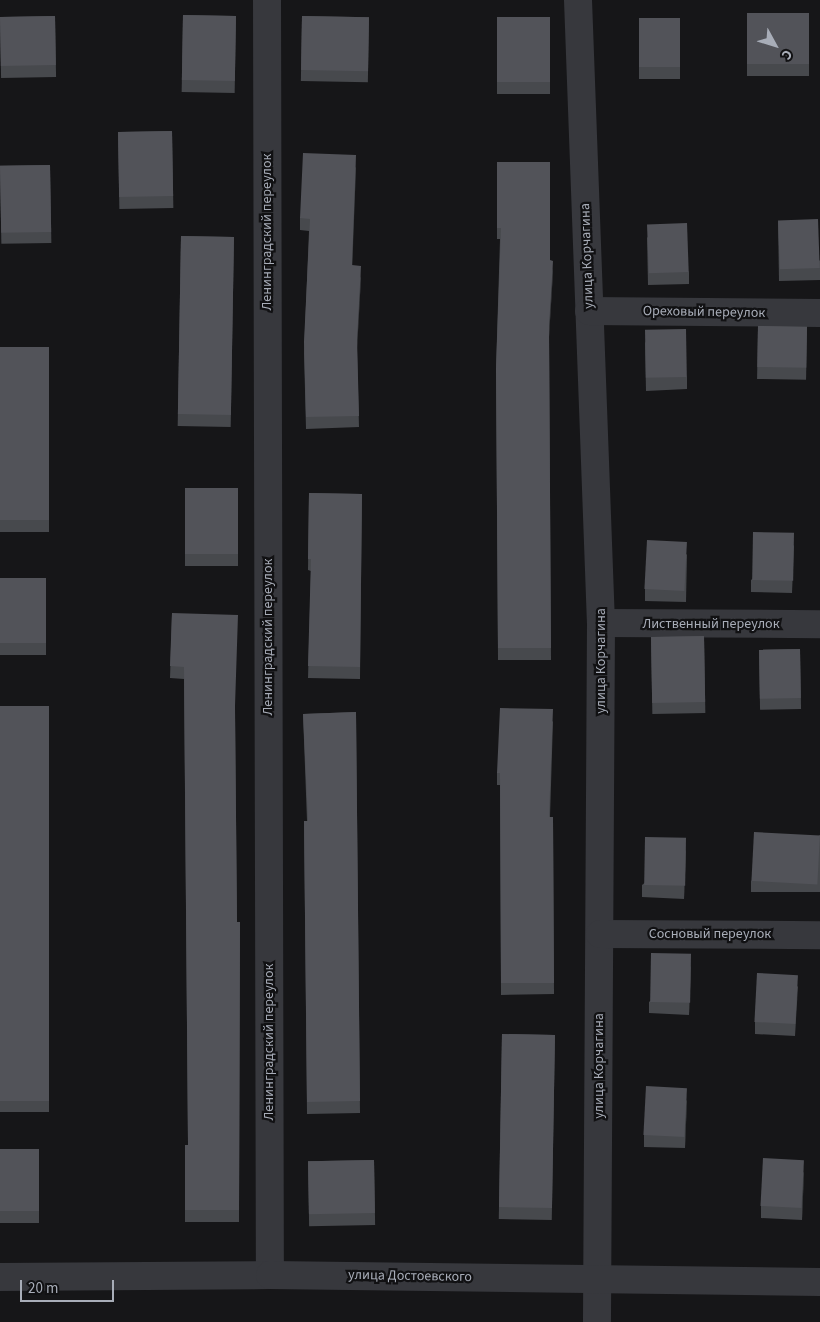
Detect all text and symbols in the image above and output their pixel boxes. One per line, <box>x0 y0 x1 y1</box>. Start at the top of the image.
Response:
north arrow <box>750 20 800 70</box>
text: С <box>776 45 797 64</box>
street label: Ленинградский переулок <box>259 153 275 311</box>
street label: улица Корчагина <box>577 203 597 309</box>
street label: Ореховый переулок <box>643 303 765 321</box>
street label: Ленинградский переулок <box>260 558 276 716</box>
street label: улица Корчагина <box>593 608 609 714</box>
street label: Лиственный переулок <box>642 616 780 632</box>
street label: Сосновый переулок <box>649 926 771 942</box>
street label: Ленинградский переулок <box>261 963 277 1121</box>
street label: улица Корчагина <box>591 1013 607 1119</box>
street label: улица Достоевского <box>348 1267 472 1285</box>
scale bar <box>22 1270 116 1302</box>
text: 20 m <box>28 1278 58 1299</box>

